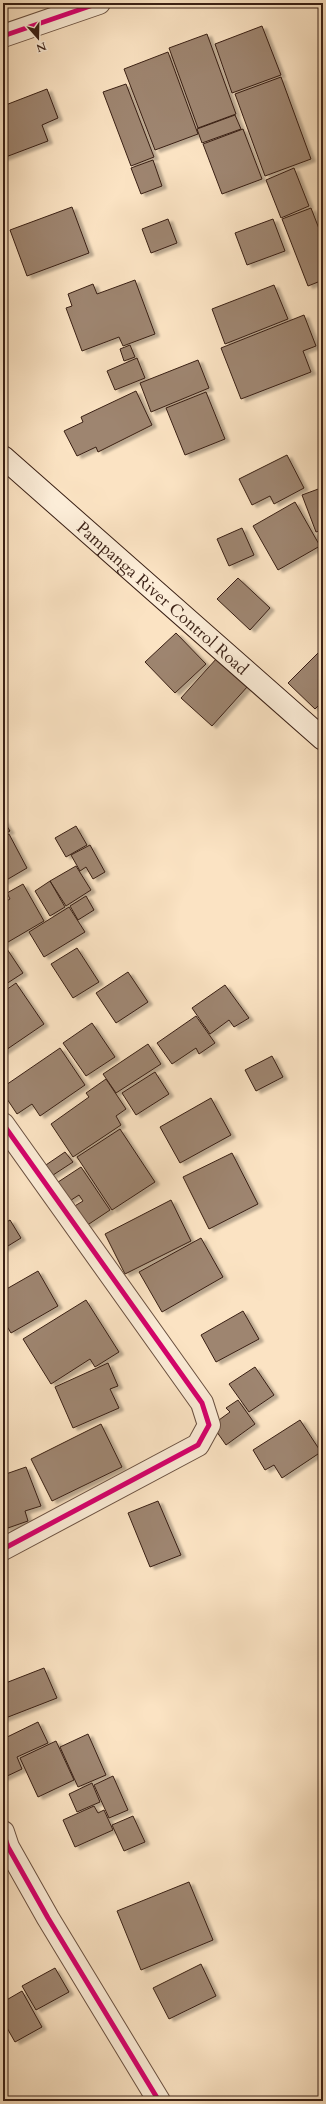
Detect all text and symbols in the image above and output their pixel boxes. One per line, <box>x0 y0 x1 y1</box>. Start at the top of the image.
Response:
north arrow <box>18 18 58 58</box>
text: N <box>34 38 48 56</box>
street label: Pampanga River Control Road <box>72 516 254 680</box>

